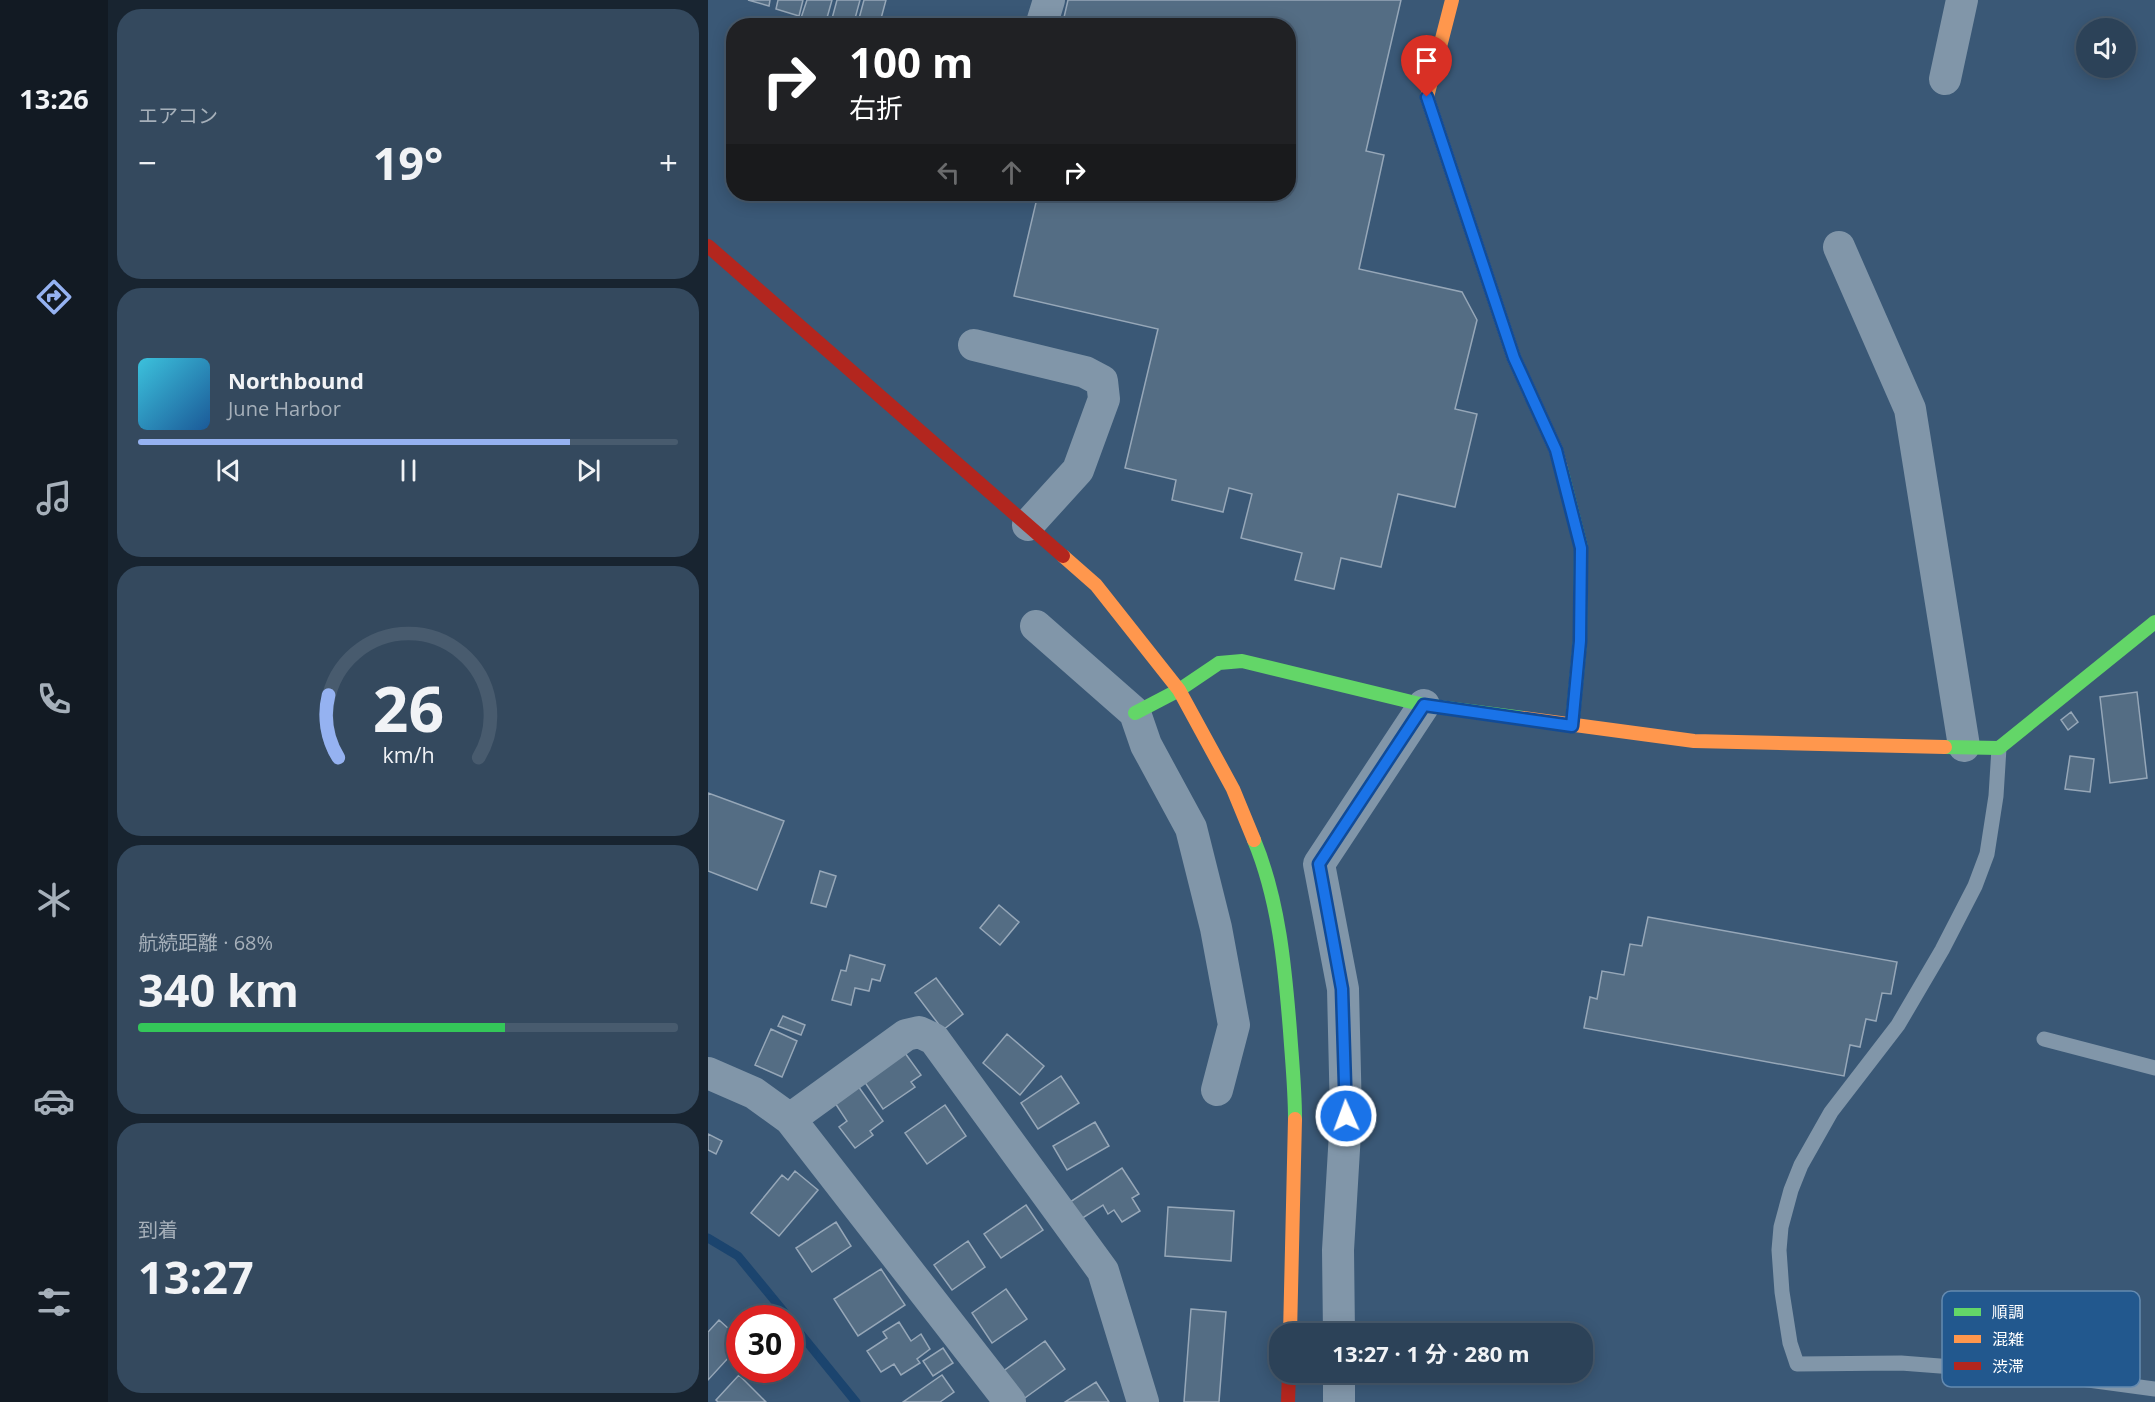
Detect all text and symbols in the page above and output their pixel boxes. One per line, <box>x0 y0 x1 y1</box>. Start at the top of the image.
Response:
map controls <box>2076 18 2136 78</box>
button: sound <box>2076 18 2136 78</box>
text: 100 m <box>849 33 973 90</box>
pin <box>1401 35 1452 97</box>
icon: right <box>750 42 828 120</box>
icon: arrive <box>1410 44 1443 77</box>
text: 13:26 <box>19 80 89 117</box>
text: 右折 <box>849 89 903 126</box>
text: エアコン <box>138 102 218 129</box>
text: 19° <box>373 132 443 193</box>
text: − <box>138 140 157 185</box>
text: + <box>659 140 678 185</box>
icon: left <box>932 156 965 189</box>
icon: ahead <box>995 156 1028 189</box>
icon: right <box>1058 156 1091 189</box>
icon: directions <box>33 276 75 318</box>
text: Northbound <box>228 365 364 395</box>
text: June Harbor <box>228 395 341 422</box>
icon: previous <box>212 454 245 487</box>
icon: pause <box>392 454 425 487</box>
icon: next <box>572 454 605 487</box>
icon: music <box>33 477 75 519</box>
text: 26 <box>372 665 444 750</box>
icon: phone <box>33 678 75 720</box>
text: km/h <box>382 740 434 769</box>
icon: climate <box>33 879 75 921</box>
text: 航続距離 · 68% <box>138 929 273 956</box>
text: 340 km <box>138 959 299 1020</box>
icon: car <box>33 1080 75 1122</box>
position arrow <box>1314 1084 1378 1148</box>
text: 到着 <box>138 1216 178 1243</box>
text: 13:27 <box>138 1246 254 1307</box>
icon: filters <box>33 1281 75 1323</box>
legend <box>1942 1291 2140 1387</box>
text: 順調 <box>1992 1301 2024 1323</box>
speed limit sign: 30 <box>726 1305 804 1383</box>
text: 混雑 <box>1992 1328 2024 1350</box>
text: 13:27 · 1 分 · 280 m <box>1332 1338 1530 1368</box>
text: 渋滞 <box>1992 1355 2024 1377</box>

